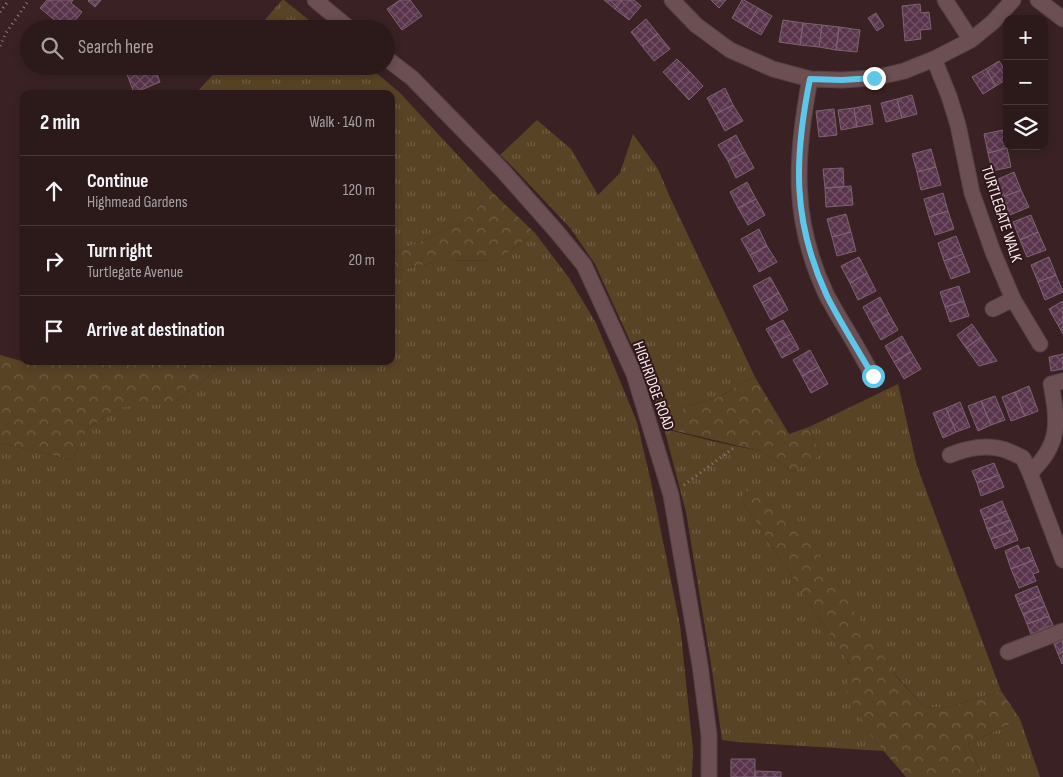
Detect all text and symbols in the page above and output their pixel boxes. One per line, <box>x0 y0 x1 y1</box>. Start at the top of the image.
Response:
map controls <box>1003 15 1048 150</box>
button: + <box>1003 15 1048 60</box>
search box <box>20 20 395 75</box>
icon: search <box>38 34 66 62</box>
text: Search here <box>78 36 154 59</box>
button: − <box>1003 60 1048 105</box>
route end <box>863 67 886 90</box>
button: layers <box>1003 105 1048 150</box>
text: 2 min <box>40 110 80 135</box>
text: Walk · 140 m <box>309 113 375 132</box>
street label: TURTLEGATE WALK <box>976 163 1026 265</box>
text: Continue <box>87 170 148 193</box>
icon: ahead <box>40 177 68 205</box>
text: 120 m <box>343 181 375 200</box>
text: Highmead Gardens <box>87 193 188 212</box>
text: Turn right <box>87 240 152 263</box>
icon: right <box>40 247 68 275</box>
text: 20 m <box>348 251 375 270</box>
text: Turtlegate Avenue <box>87 263 183 282</box>
icon: arrive <box>40 317 68 345</box>
text: Arrive at destination <box>87 319 225 342</box>
street label: HIGHRIDGE ROAD <box>628 339 678 433</box>
route start <box>862 365 885 388</box>

